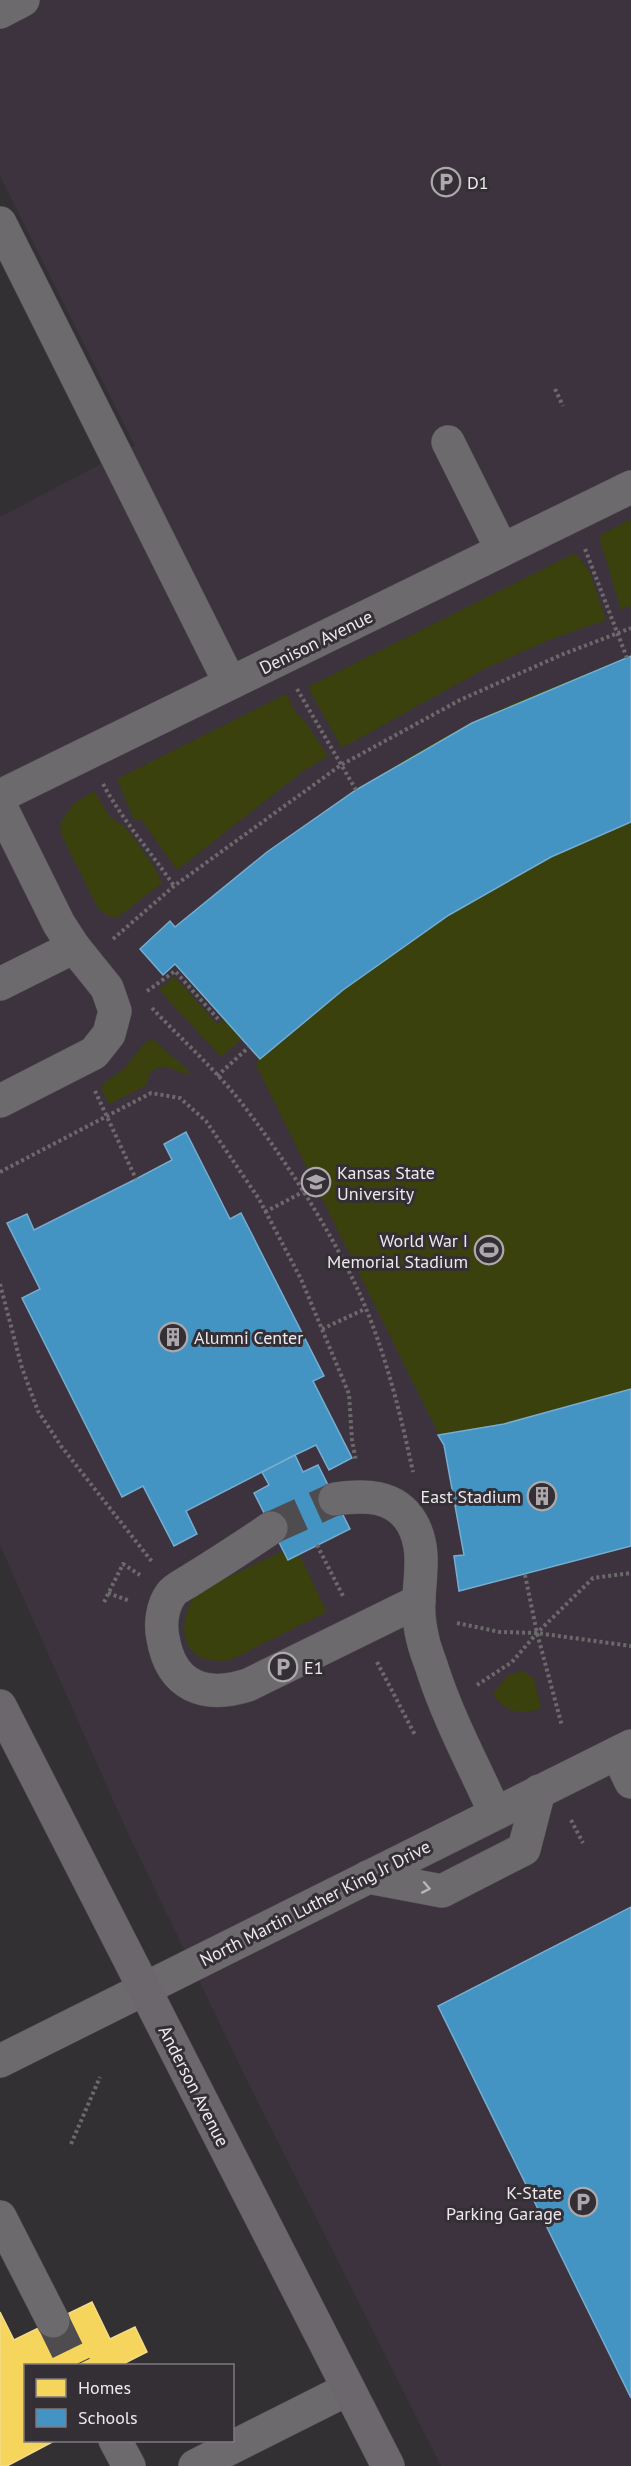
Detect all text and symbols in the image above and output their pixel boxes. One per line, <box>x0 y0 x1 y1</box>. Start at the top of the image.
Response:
parking icon: D1 <box>430 166 462 198</box>
place label: D1 <box>467 171 489 194</box>
street label: Denison Avenue <box>256 605 376 679</box>
place label: Kansas State University <box>337 1161 435 1205</box>
school or university icon: Kansas State University <box>300 1166 332 1198</box>
place label: World War I Memorial Stadium <box>327 1229 468 1273</box>
sports icon: World War I Memorial Stadium <box>473 1234 505 1266</box>
building icon: Alumni Center <box>157 1321 189 1353</box>
place label: Alumni Center <box>194 1326 303 1349</box>
building icon: East Stadium <box>526 1480 558 1512</box>
place label: East Stadium <box>421 1485 521 1508</box>
parking icon: E1 <box>267 1651 299 1683</box>
place label: E1 <box>304 1656 323 1679</box>
street label: North Martin Luther King Jr Drive <box>196 1835 434 1971</box>
one-way arrow <box>420 1881 430 1894</box>
street label: Anderson Avenue <box>154 2022 234 2150</box>
place label: K-State Parking Garage <box>446 2181 562 2225</box>
parking icon: K-State Parking Garage <box>567 2186 599 2218</box>
legend <box>24 2364 234 2442</box>
text: Homes <box>78 2376 131 2399</box>
text: Schools <box>78 2406 138 2429</box>

